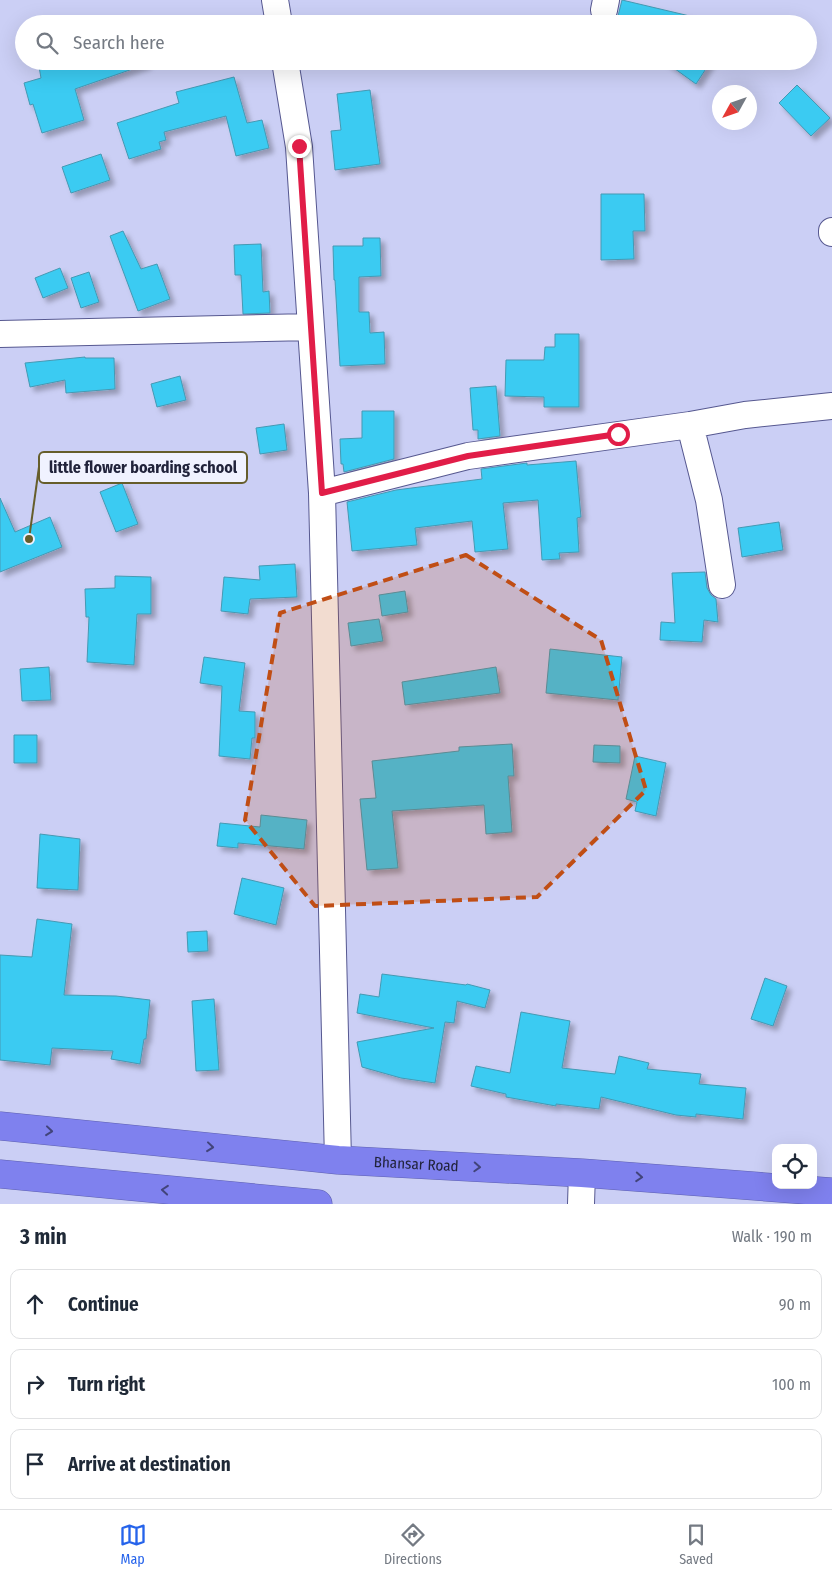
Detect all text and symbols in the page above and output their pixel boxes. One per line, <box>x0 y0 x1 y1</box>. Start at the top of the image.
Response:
search box <box>15 15 817 70</box>
icon: search <box>33 29 61 57</box>
text: Search here <box>73 31 165 54</box>
north arrow <box>712 85 757 130</box>
route end <box>288 135 311 158</box>
route start <box>607 423 630 446</box>
callout: little flower boarding school <box>39 452 247 483</box>
text: little flower boarding school <box>49 458 238 477</box>
one-way arrow <box>45 1125 53 1136</box>
one-way arrow <box>206 1141 214 1152</box>
map controls <box>772 1144 817 1189</box>
button: locate <box>772 1144 817 1189</box>
street label: Bhansar Road <box>373 1153 459 1175</box>
one-way arrow <box>473 1162 481 1173</box>
one-way arrow <box>635 1171 643 1182</box>
one-way arrow <box>161 1184 169 1195</box>
text: 3 min <box>20 1224 67 1250</box>
text: Walk · 190 m <box>732 1227 812 1246</box>
icon: ahead <box>21 1290 49 1318</box>
text: Continue <box>68 1293 139 1316</box>
text: 90 m <box>779 1295 811 1314</box>
icon: right <box>21 1370 49 1398</box>
text: Turn right <box>68 1373 145 1396</box>
text: 100 m <box>772 1375 811 1394</box>
icon: arrive <box>21 1450 49 1478</box>
text: Arrive at destination <box>68 1453 231 1476</box>
tab: Map <box>119 1521 147 1568</box>
tab: Directions <box>384 1521 442 1568</box>
tab: Saved <box>679 1521 713 1568</box>

